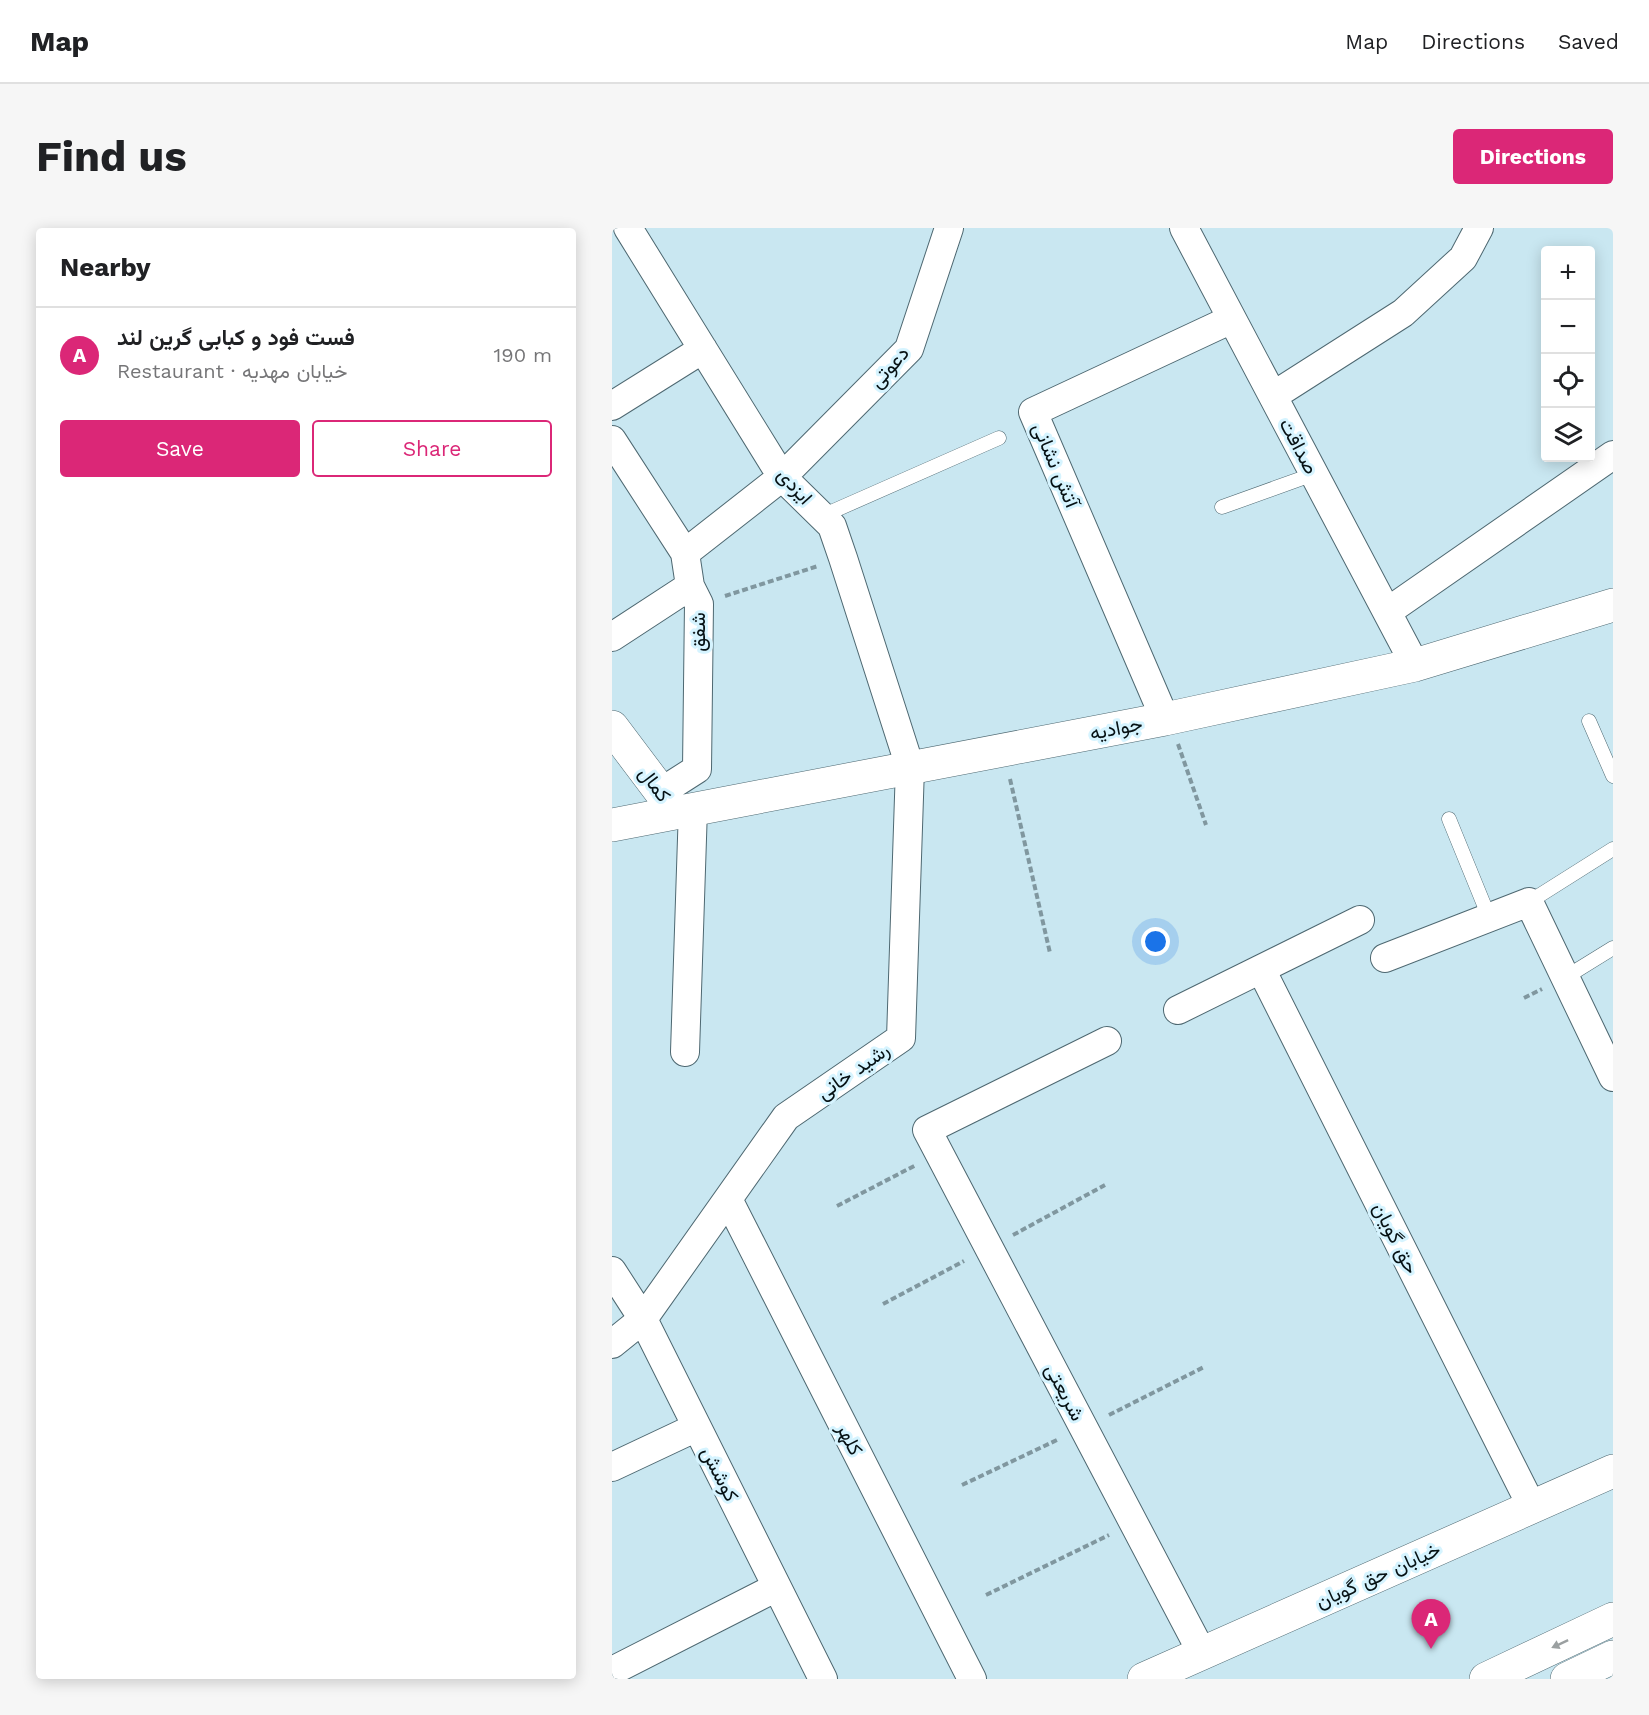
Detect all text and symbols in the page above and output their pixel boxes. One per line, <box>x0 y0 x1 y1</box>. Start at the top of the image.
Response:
text: Map <box>30 25 89 58</box>
text: Map <box>1345 29 1388 54</box>
text: Directions <box>1421 29 1525 54</box>
text: Saved <box>1558 29 1619 54</box>
button: Directions <box>1453 129 1613 184</box>
text: Find us <box>36 132 187 181</box>
map controls <box>1541 246 1595 462</box>
button: + <box>1541 246 1595 300</box>
text: Nearby <box>60 252 151 282</box>
button: − <box>1541 300 1595 354</box>
text: فست فود و کبابی گرين لند <box>117 325 355 350</box>
street label: دعوتی <box>864 341 915 394</box>
text: A <box>73 343 86 367</box>
text: 190 m <box>494 343 552 367</box>
button: locate <box>1541 354 1595 408</box>
text: Restaurant · خیابان مهدیه <box>117 359 347 383</box>
button: layers <box>1541 408 1595 462</box>
street label: صداقت <box>1274 414 1324 478</box>
street label: آتش نشانی <box>1027 419 1085 512</box>
button: Save <box>60 420 300 477</box>
button: Share <box>312 420 552 477</box>
street label: ایزدی <box>771 463 818 510</box>
street label: شفق <box>686 612 710 652</box>
street label: جوادیه <box>1088 711 1145 746</box>
street label: کمال <box>634 761 676 807</box>
your location <box>1141 927 1170 956</box>
street label: رشید خانی <box>812 1037 894 1105</box>
street label: حق گویان <box>1367 1198 1424 1278</box>
street label: شریعتی <box>1039 1359 1090 1425</box>
street label: کلهر <box>830 1418 868 1460</box>
street label: کوشش <box>695 1443 744 1506</box>
street label: خیابان حق گویان <box>1312 1537 1445 1614</box>
pin: A <box>1412 1600 1450 1649</box>
one-way arrow <box>1552 1640 1569 1649</box>

